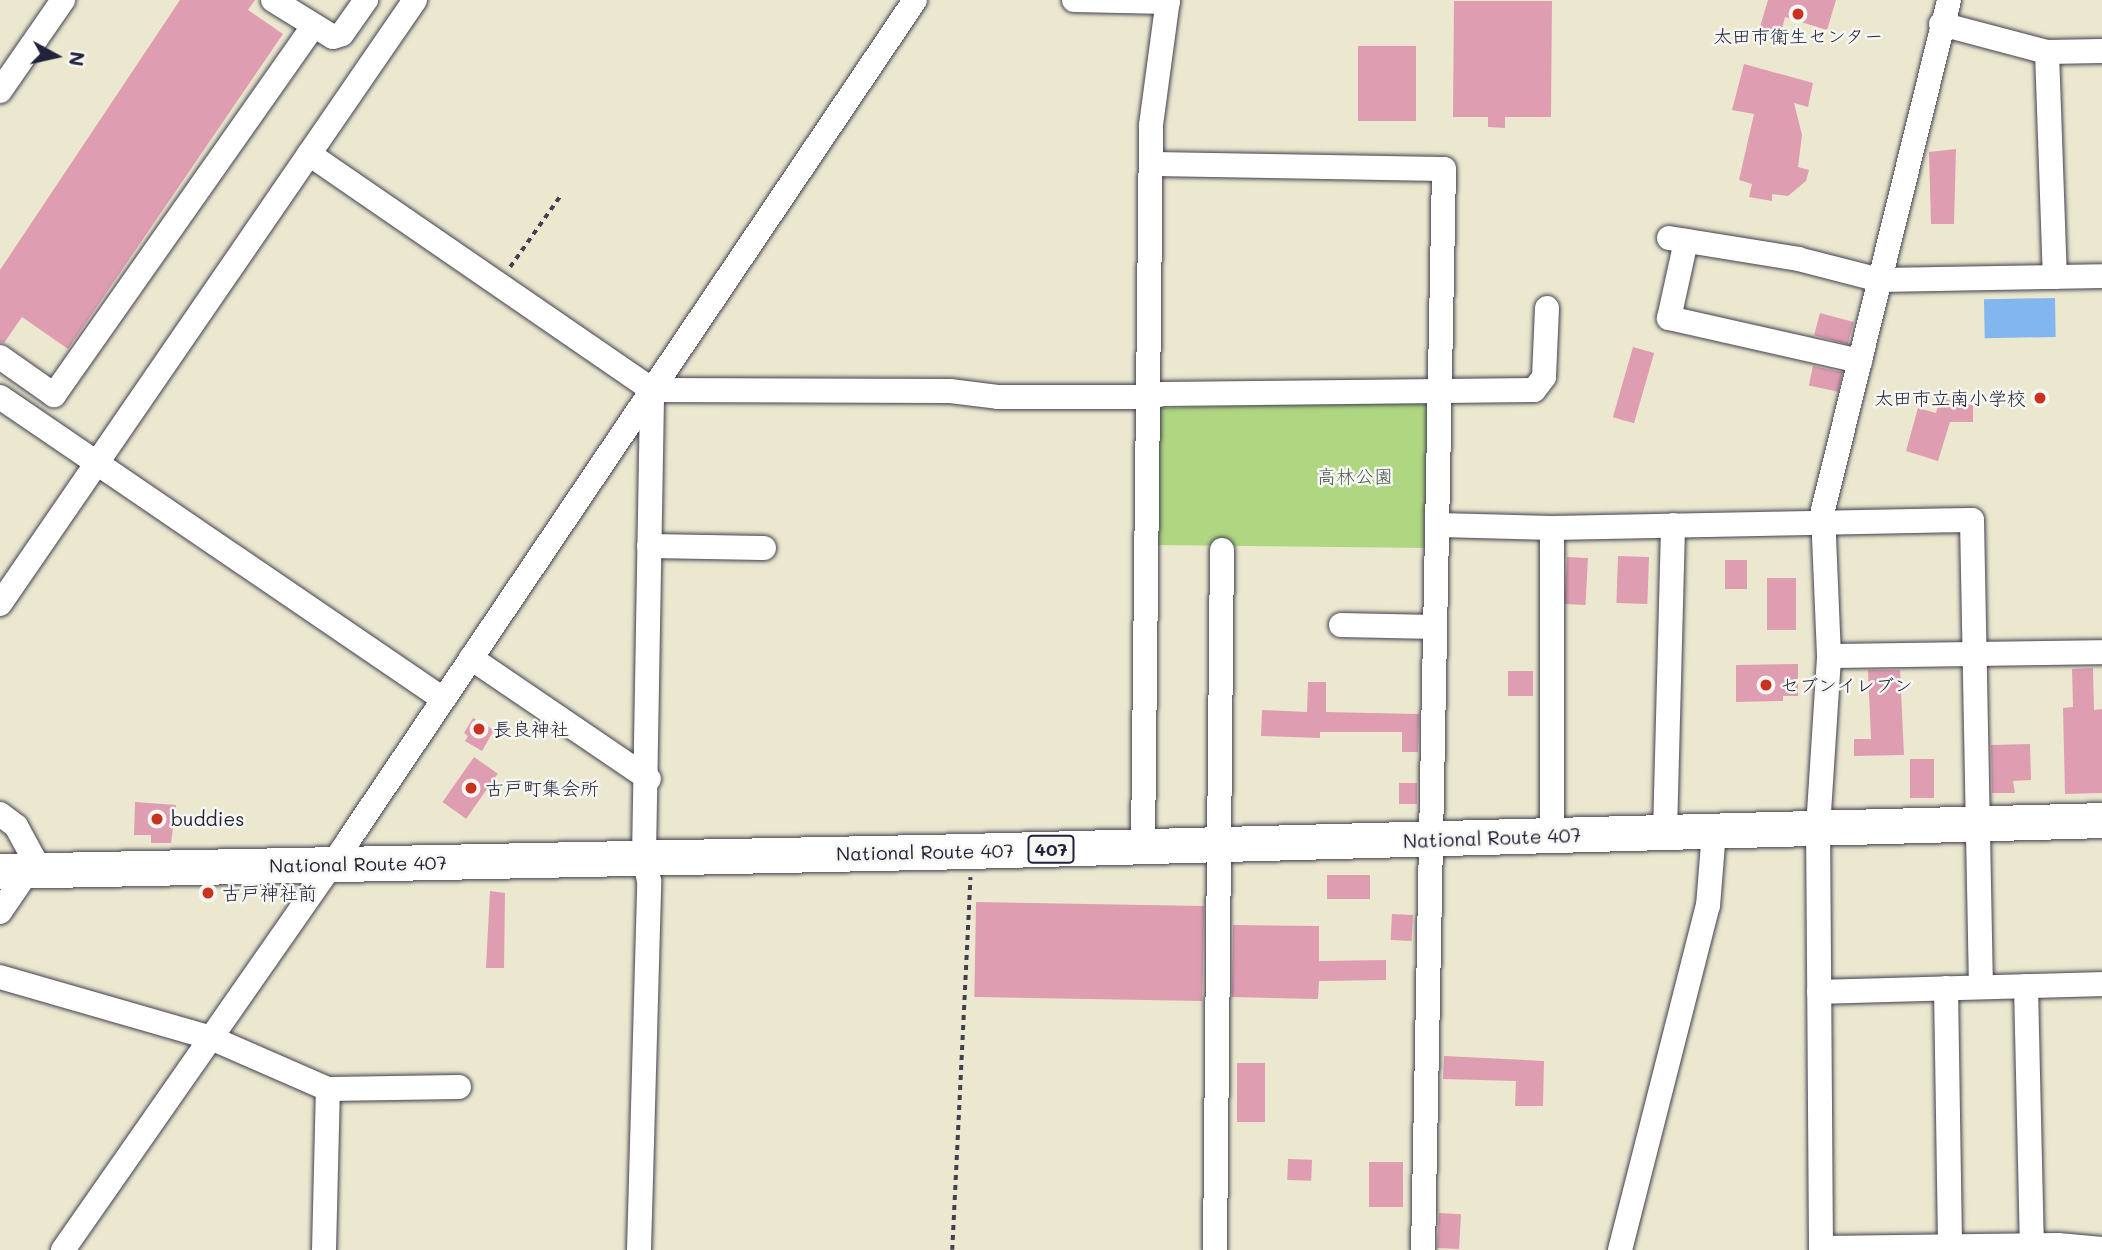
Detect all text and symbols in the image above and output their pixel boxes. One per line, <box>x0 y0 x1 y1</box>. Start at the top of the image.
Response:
marker: 太田市衛生センター <box>1790 6 1806 22</box>
north arrow <box>21 21 91 91</box>
place label: 太田市衛生センター <box>1713 25 1883 47</box>
text: N <box>64 50 91 68</box>
place label: 太田市立南小学校 <box>1874 387 2026 409</box>
marker: 太田市立南小学校 <box>2032 390 2048 406</box>
park label: 高林公園 <box>1317 465 1393 487</box>
place label: セブンイレブン <box>1780 674 1913 696</box>
marker: セブンイレブン <box>1758 677 1774 693</box>
place label: 長良神社 <box>493 718 569 740</box>
marker: 長良神社 <box>471 721 487 737</box>
place label: 古戸町集会所 <box>485 777 599 799</box>
marker: 古戸町集会所 <box>463 780 479 796</box>
place label: buddies <box>171 808 244 830</box>
marker: buddies <box>149 811 165 827</box>
street label: National Route 407 <box>1403 824 1581 852</box>
road number: 407 <box>1026 834 1076 864</box>
street label: National Route 407 <box>836 839 1014 865</box>
street label: National Route 407 <box>269 851 447 877</box>
place label: 古戸神社前 <box>222 882 317 904</box>
marker: 古戸神社前 <box>200 885 216 901</box>

